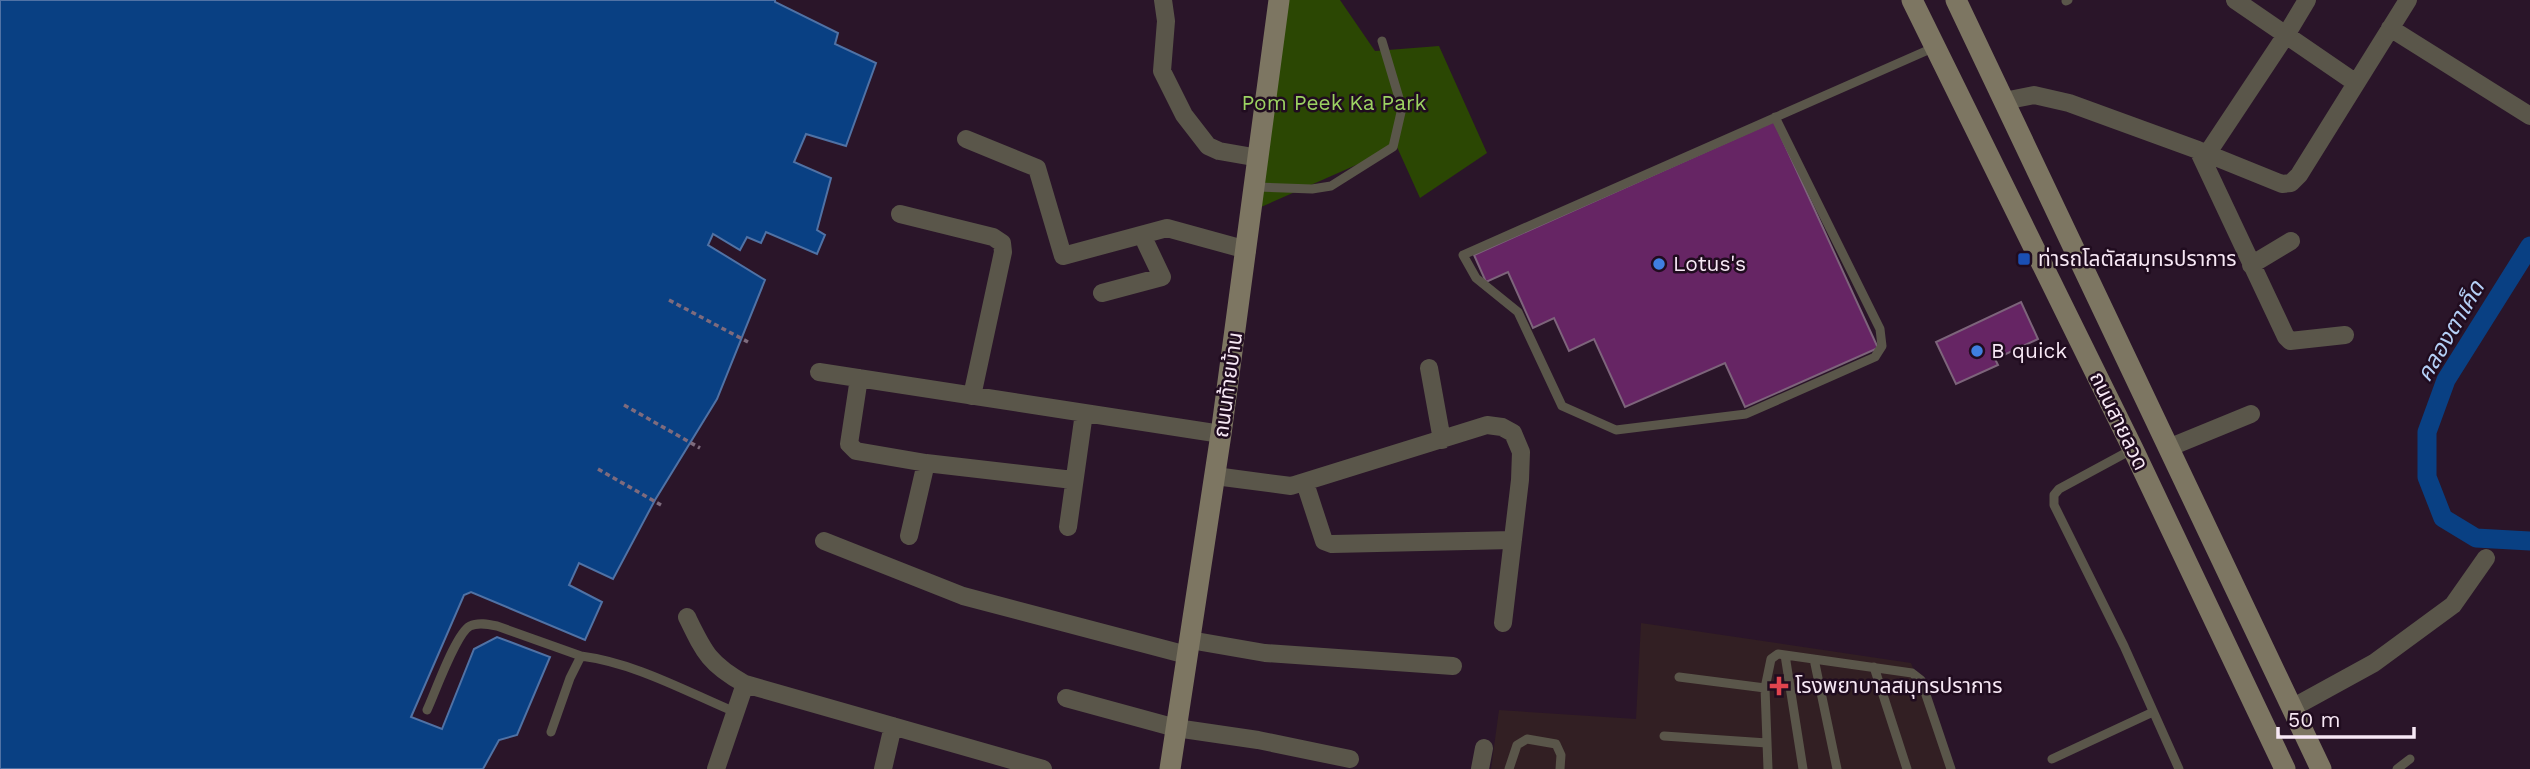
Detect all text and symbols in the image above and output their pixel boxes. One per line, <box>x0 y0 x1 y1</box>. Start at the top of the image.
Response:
park label: Pom Peek Ka Park <box>1241 90 1427 115</box>
place label: ท่ารถโลตัสสมุทรปราการ <box>2038 246 2237 272</box>
place label: Lotus's <box>1673 251 1746 276</box>
marker: ท่ารถโลตัสสมุทรปราการ <box>2016 251 2032 267</box>
marker: Lotus's <box>1651 256 1667 272</box>
water label: คลองตาเค็ด <box>2411 275 2490 386</box>
street label: ถนนท้ายบ้าน <box>1208 331 1247 439</box>
place label: B quick <box>1991 338 2067 363</box>
marker: B quick <box>1969 343 1985 359</box>
street label: ถนนสายลวด <box>2085 367 2154 474</box>
place label: โรงพยาบาลสมุทรปราการ <box>1795 673 2002 699</box>
marker: โรงพยาบาลสมุทรปราการ <box>1769 676 1789 696</box>
scale bar <box>2278 696 2414 740</box>
text: 50 m <box>2288 707 2340 732</box>

